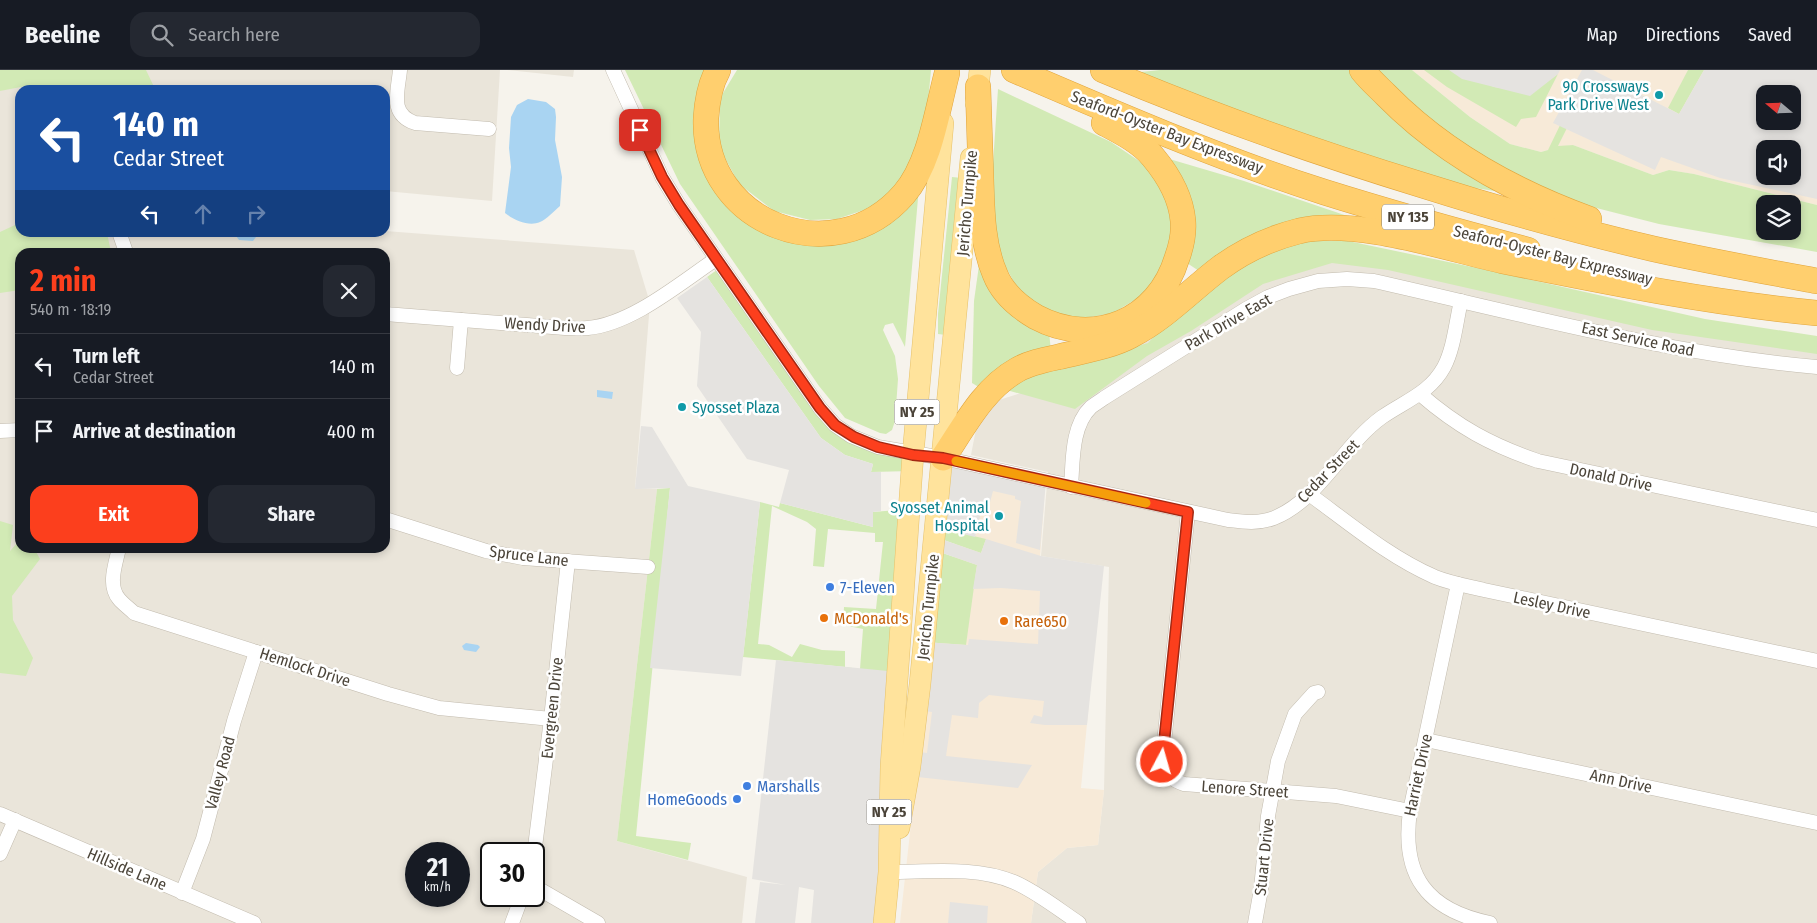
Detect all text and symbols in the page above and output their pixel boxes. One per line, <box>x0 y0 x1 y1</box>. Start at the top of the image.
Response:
search box <box>130 12 480 57</box>
text: Beeline <box>25 21 100 49</box>
icon: search <box>148 21 176 49</box>
text: Search here <box>188 23 280 46</box>
text: Map <box>1586 24 1618 46</box>
text: Directions <box>1646 24 1720 46</box>
text: Saved <box>1748 24 1792 46</box>
place label: 90 Crossways Park Drive West <box>1547 77 1650 114</box>
north arrow <box>1756 85 1801 130</box>
map controls <box>1756 85 1801 240</box>
street label: Seaford-Oyster Bay Expressway <box>1068 87 1267 178</box>
marker: 90 Crossways Park Drive West <box>1653 89 1665 101</box>
text: 140 m <box>113 103 199 145</box>
icon: left <box>30 105 95 170</box>
pin <box>619 109 661 151</box>
icon: arrive <box>626 116 654 144</box>
button: sound <box>1756 140 1801 185</box>
text: Cedar Street <box>113 145 224 172</box>
street label: Jericho Turnpike <box>953 149 981 257</box>
button: layers <box>1756 195 1801 240</box>
icon: left <box>136 200 164 228</box>
icon: ahead <box>189 200 217 228</box>
icon: right <box>242 200 270 228</box>
road number: NY 135 <box>1382 204 1434 230</box>
street label: Seaford-Oyster Bay Expressway <box>1452 221 1655 289</box>
text: 2 min <box>30 263 97 299</box>
button: close <box>323 265 375 317</box>
street label: Park Drive East <box>1181 289 1275 354</box>
text: 540 m · 18:19 <box>30 300 111 319</box>
street label: Wendy Drive <box>504 313 586 337</box>
street label: East Service Road <box>1580 318 1696 360</box>
text: Turn left <box>73 345 140 368</box>
icon: left <box>30 352 58 380</box>
text: 140 m <box>329 355 375 378</box>
text: Cedar Street <box>73 368 154 387</box>
place label: Syosset Plaza <box>692 398 780 417</box>
road number: NY 25 <box>894 400 940 424</box>
marker: Syosset Plaza <box>676 401 688 413</box>
icon: arrive <box>30 417 58 445</box>
text: Arrive at destination <box>73 420 236 443</box>
text: 400 m <box>327 420 375 443</box>
street label: Cedar Street <box>1293 435 1363 507</box>
street label: Donald Drive <box>1568 459 1654 495</box>
button: Exit <box>30 485 198 543</box>
button: Share <box>208 485 375 543</box>
place label: Syosset Animal Hospital <box>890 498 989 535</box>
marker: Syosset Animal Hospital <box>993 510 1005 522</box>
street label: Spruce Lane <box>488 542 570 570</box>
street label: Jericho Turnpike <box>913 553 943 661</box>
place label: 7-Eleven <box>840 578 895 597</box>
marker: 7-Eleven <box>824 581 836 593</box>
street label: Lesley Drive <box>1512 588 1592 622</box>
place label: McDonald's <box>834 609 909 628</box>
marker: McDonald's <box>818 612 830 624</box>
place label: Rare650 <box>1014 612 1067 631</box>
marker: Rare650 <box>998 615 1010 627</box>
street label: Hemlock Drive <box>257 643 353 691</box>
street label: Evergreen Drive <box>537 656 567 760</box>
street label: Harriet Drive <box>1400 732 1436 818</box>
street label: Valley Road <box>201 734 239 812</box>
position arrow <box>1135 735 1187 787</box>
street label: Ann Drive <box>1588 765 1654 797</box>
street label: Lenore Street <box>1201 776 1290 802</box>
place label: Marshalls <box>757 777 820 796</box>
marker: Marshalls <box>741 780 753 792</box>
place label: HomeGoods <box>647 790 727 809</box>
marker: HomeGoods <box>731 793 743 805</box>
road number: NY 25 <box>866 800 912 824</box>
street label: Stuart Drive <box>1250 817 1278 897</box>
speed limit sign: 30 <box>480 842 545 907</box>
street label: Hillside Lane <box>84 844 170 894</box>
text: 21 <box>427 853 448 883</box>
text: km/h <box>424 880 451 894</box>

